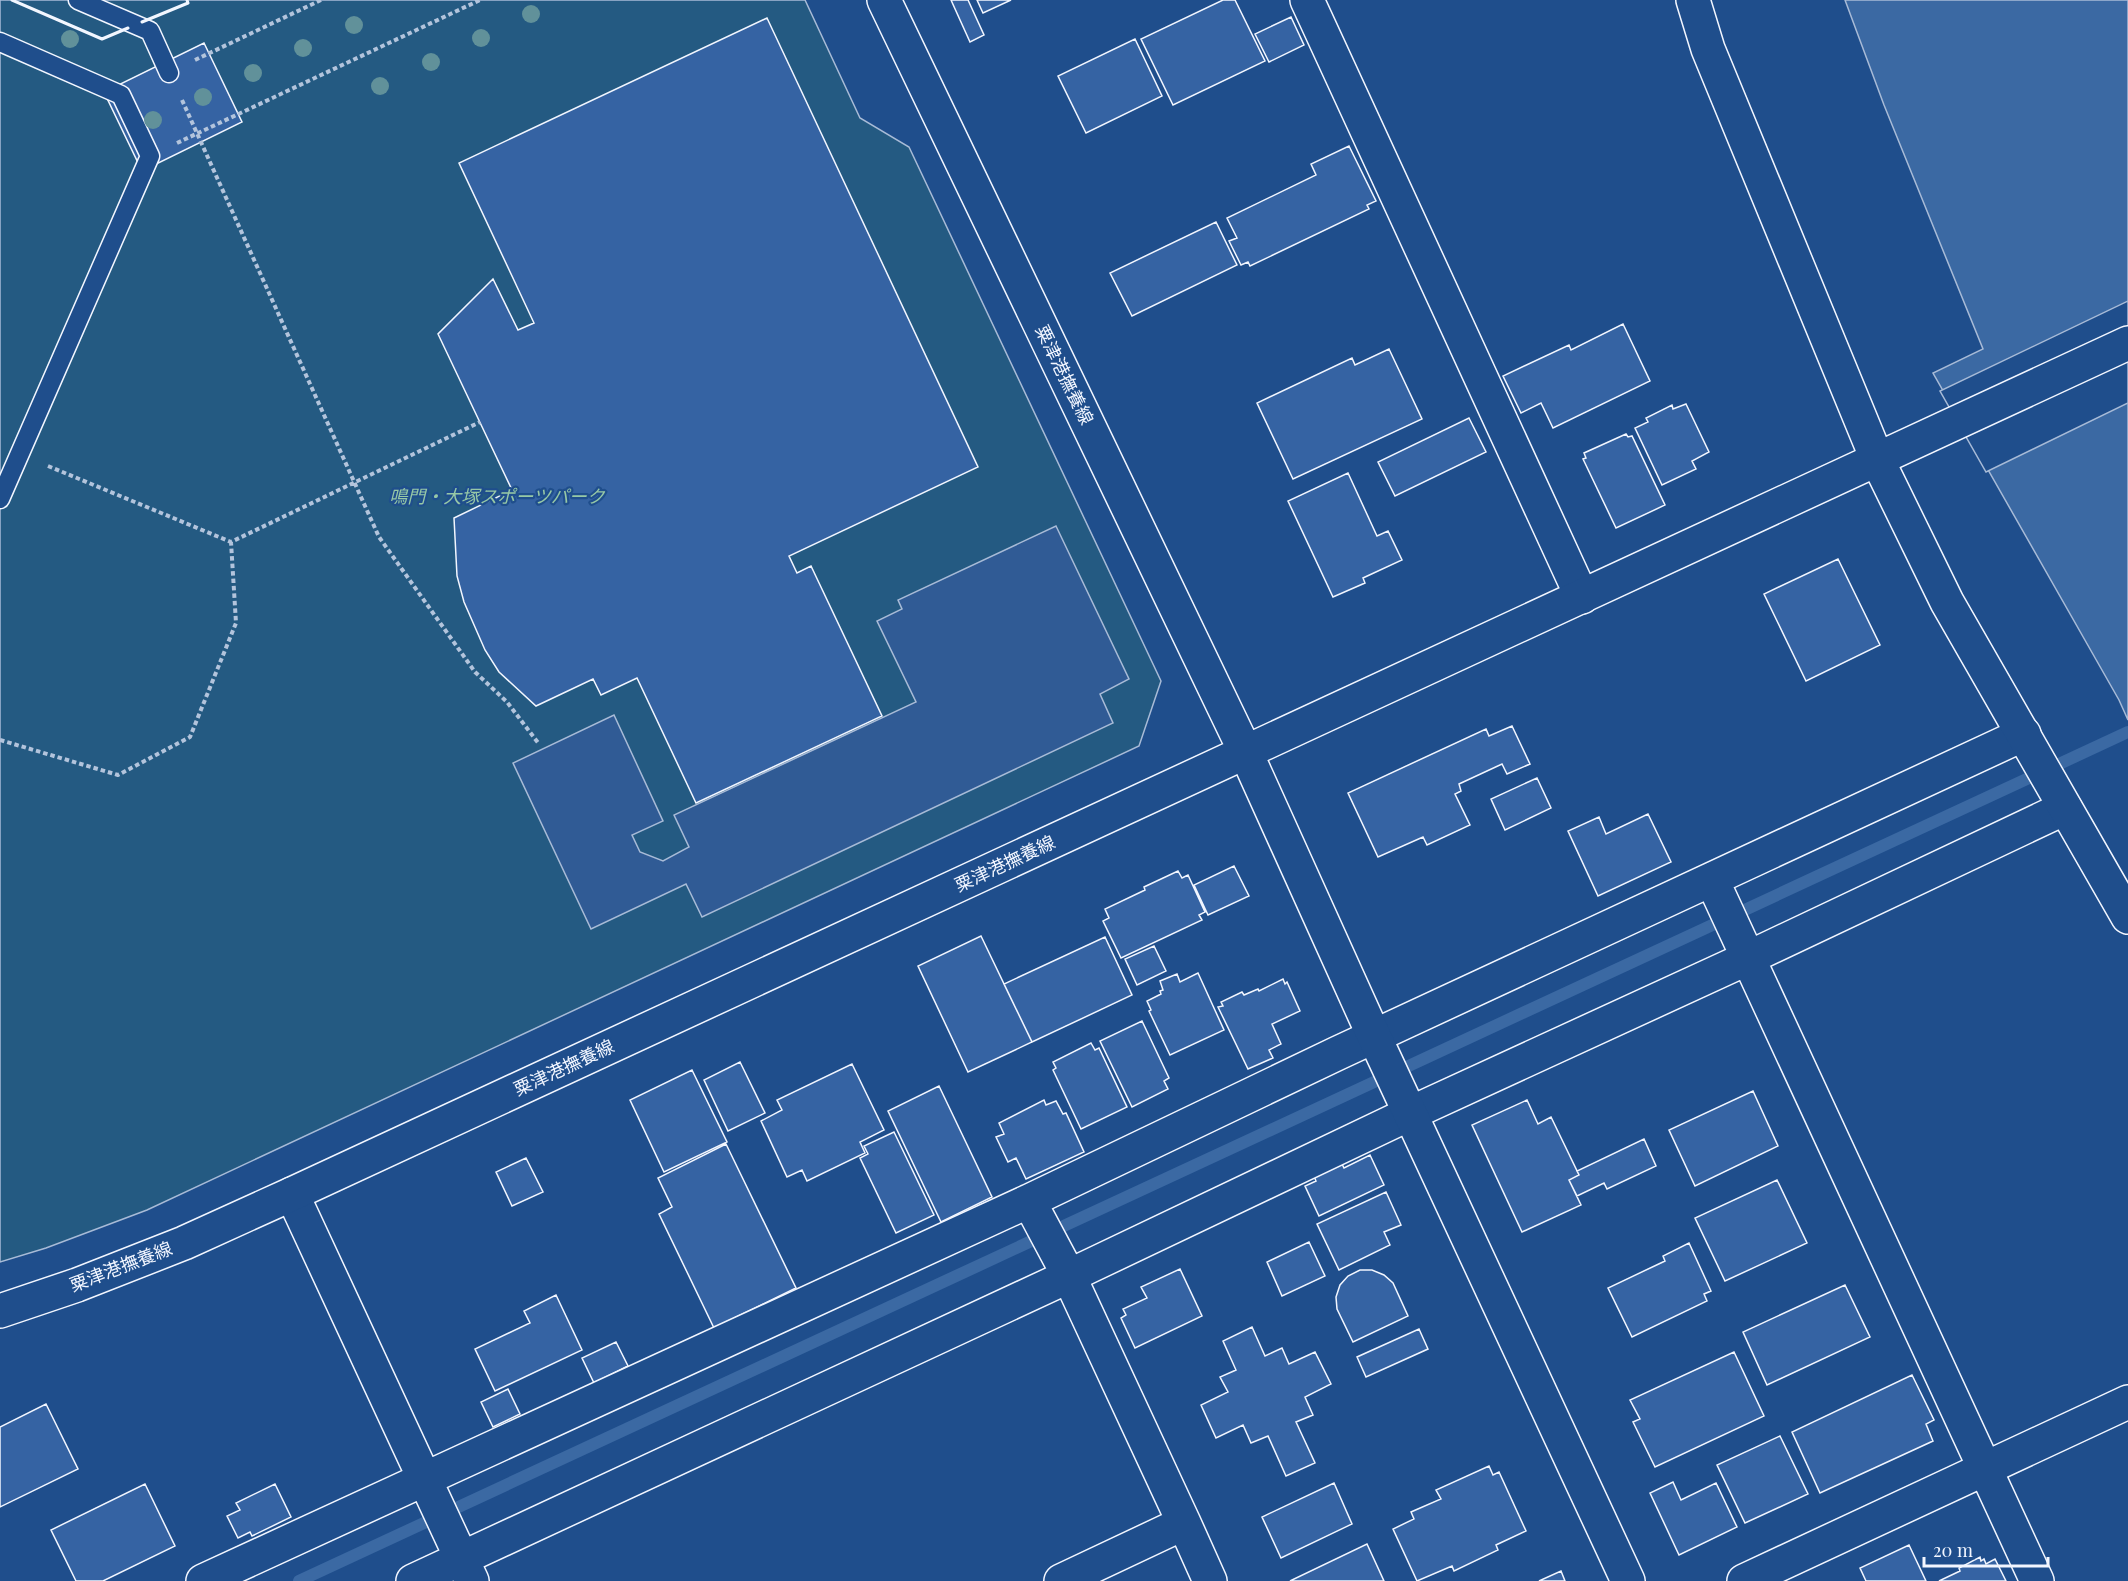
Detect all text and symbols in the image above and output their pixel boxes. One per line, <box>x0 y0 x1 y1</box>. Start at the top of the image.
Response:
street label: 粟津港撫養線 <box>1030 321 1099 428</box>
park label: 鳴門・大塚スポーツパーク <box>389 484 606 508</box>
street label: 粟津港撫養線 <box>951 829 1059 897</box>
street label: 粟津港撫養線 <box>510 1033 618 1101</box>
street label: 粟津港撫養線 <box>66 1236 175 1297</box>
scale bar <box>1924 1530 2048 1568</box>
text: 20 m <box>1933 1538 1973 1562</box>

